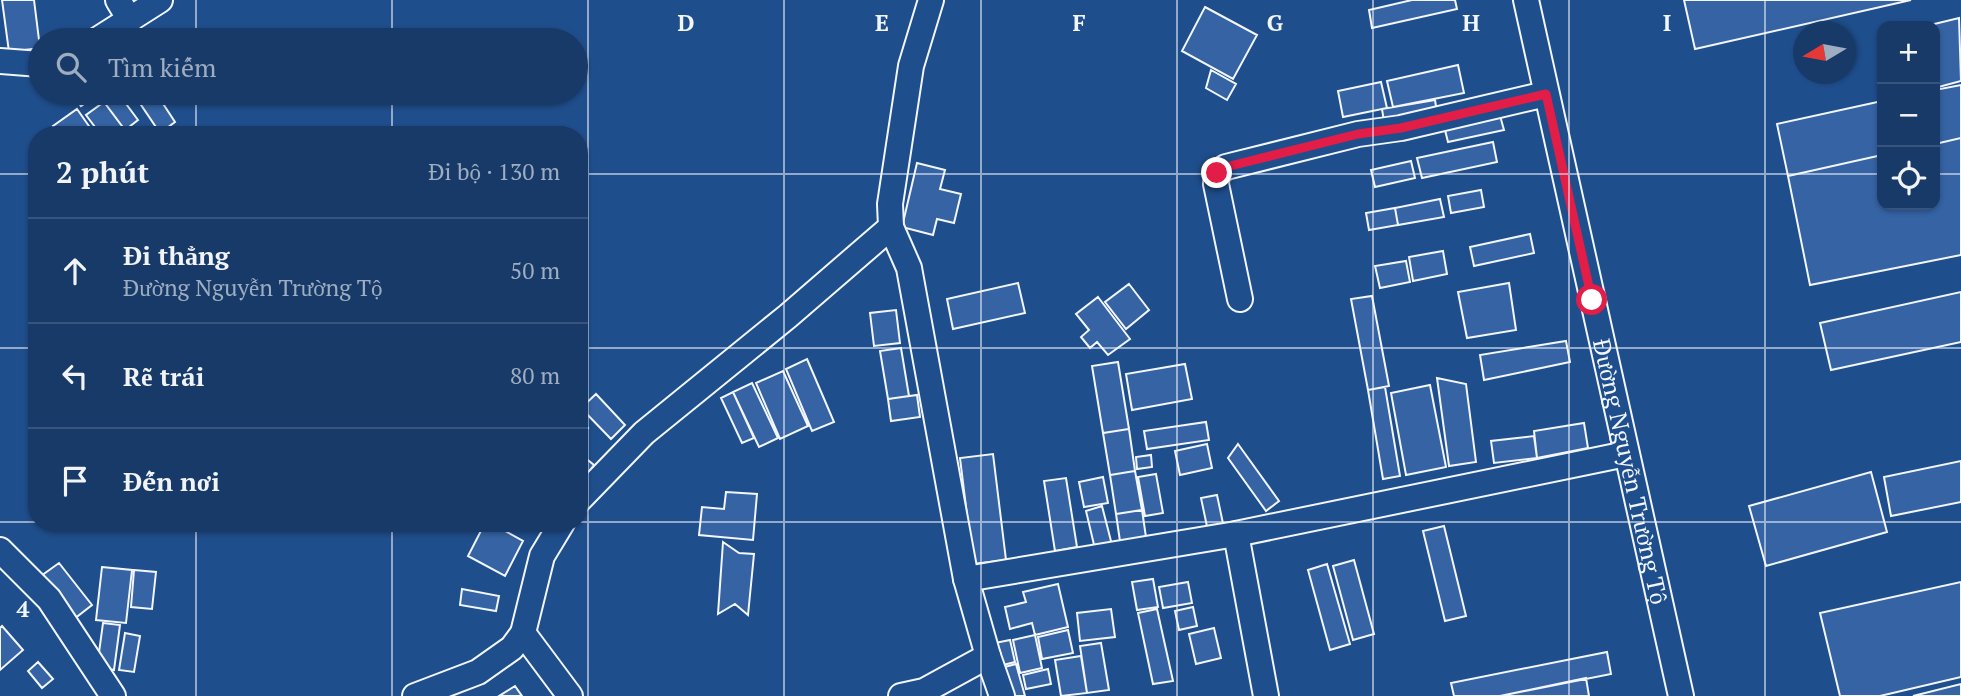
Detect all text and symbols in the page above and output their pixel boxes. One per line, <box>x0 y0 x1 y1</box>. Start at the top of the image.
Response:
text: D <box>678 7 695 38</box>
text: E <box>875 7 889 38</box>
text: F <box>1072 7 1086 38</box>
text: G <box>1267 7 1284 38</box>
text: H <box>1462 7 1480 38</box>
text: I <box>1663 7 1671 38</box>
north arrow <box>1793 21 1856 84</box>
map controls <box>1877 21 1940 210</box>
button: + <box>1877 21 1940 84</box>
search box <box>28 28 588 105</box>
icon: search <box>52 48 90 86</box>
text: Tìm kiếm <box>108 50 216 84</box>
button: − <box>1877 84 1940 147</box>
button: locate <box>1877 147 1940 210</box>
text: 2 phút <box>56 152 149 192</box>
text: Đi bộ · 130 m <box>428 156 560 187</box>
route end <box>1201 157 1232 188</box>
text: Đi thẳng <box>123 238 229 272</box>
icon: ahead <box>56 252 94 290</box>
text: 50 m <box>510 255 560 286</box>
text: Đường Nguyễn Trường Tộ <box>123 272 383 303</box>
route start <box>1576 284 1607 315</box>
street label: Đường Nguyễn Trường Tộ <box>1586 336 1676 607</box>
icon: left <box>56 357 94 395</box>
text: Rẽ trái <box>123 359 204 393</box>
text: 80 m <box>510 360 560 391</box>
icon: arrive <box>56 462 94 500</box>
text: Đến nơi <box>123 464 220 498</box>
text: 4 <box>17 593 30 624</box>

